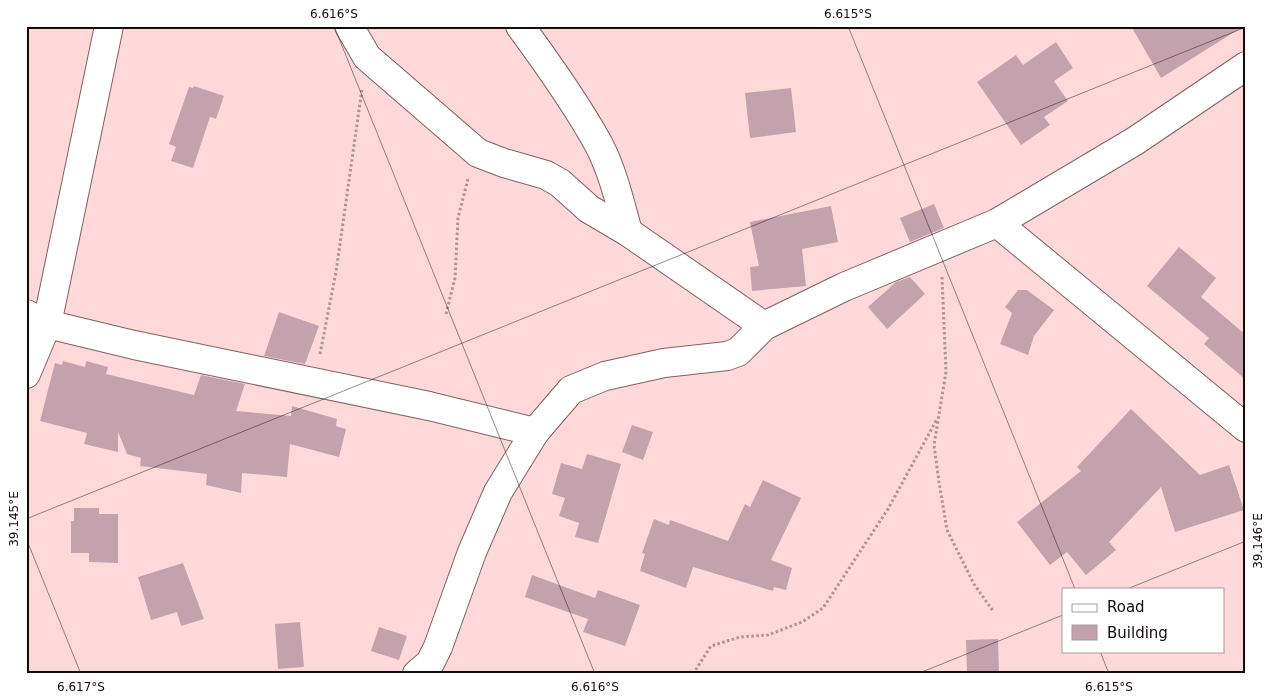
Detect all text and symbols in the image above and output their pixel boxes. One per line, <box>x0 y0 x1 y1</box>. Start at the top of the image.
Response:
text: 6.616°S <box>310 7 358 21</box>
text: 6.615°S <box>824 7 872 21</box>
text: 39.145°E <box>7 491 21 547</box>
text: 39.146°E <box>1251 513 1265 569</box>
legend <box>1062 588 1224 652</box>
text: Road <box>1107 598 1145 616</box>
text: Building <box>1107 624 1168 642</box>
text: 6.617°S <box>57 680 105 694</box>
text: 6.616°S <box>571 680 619 694</box>
text: 6.615°S <box>1085 680 1133 694</box>

